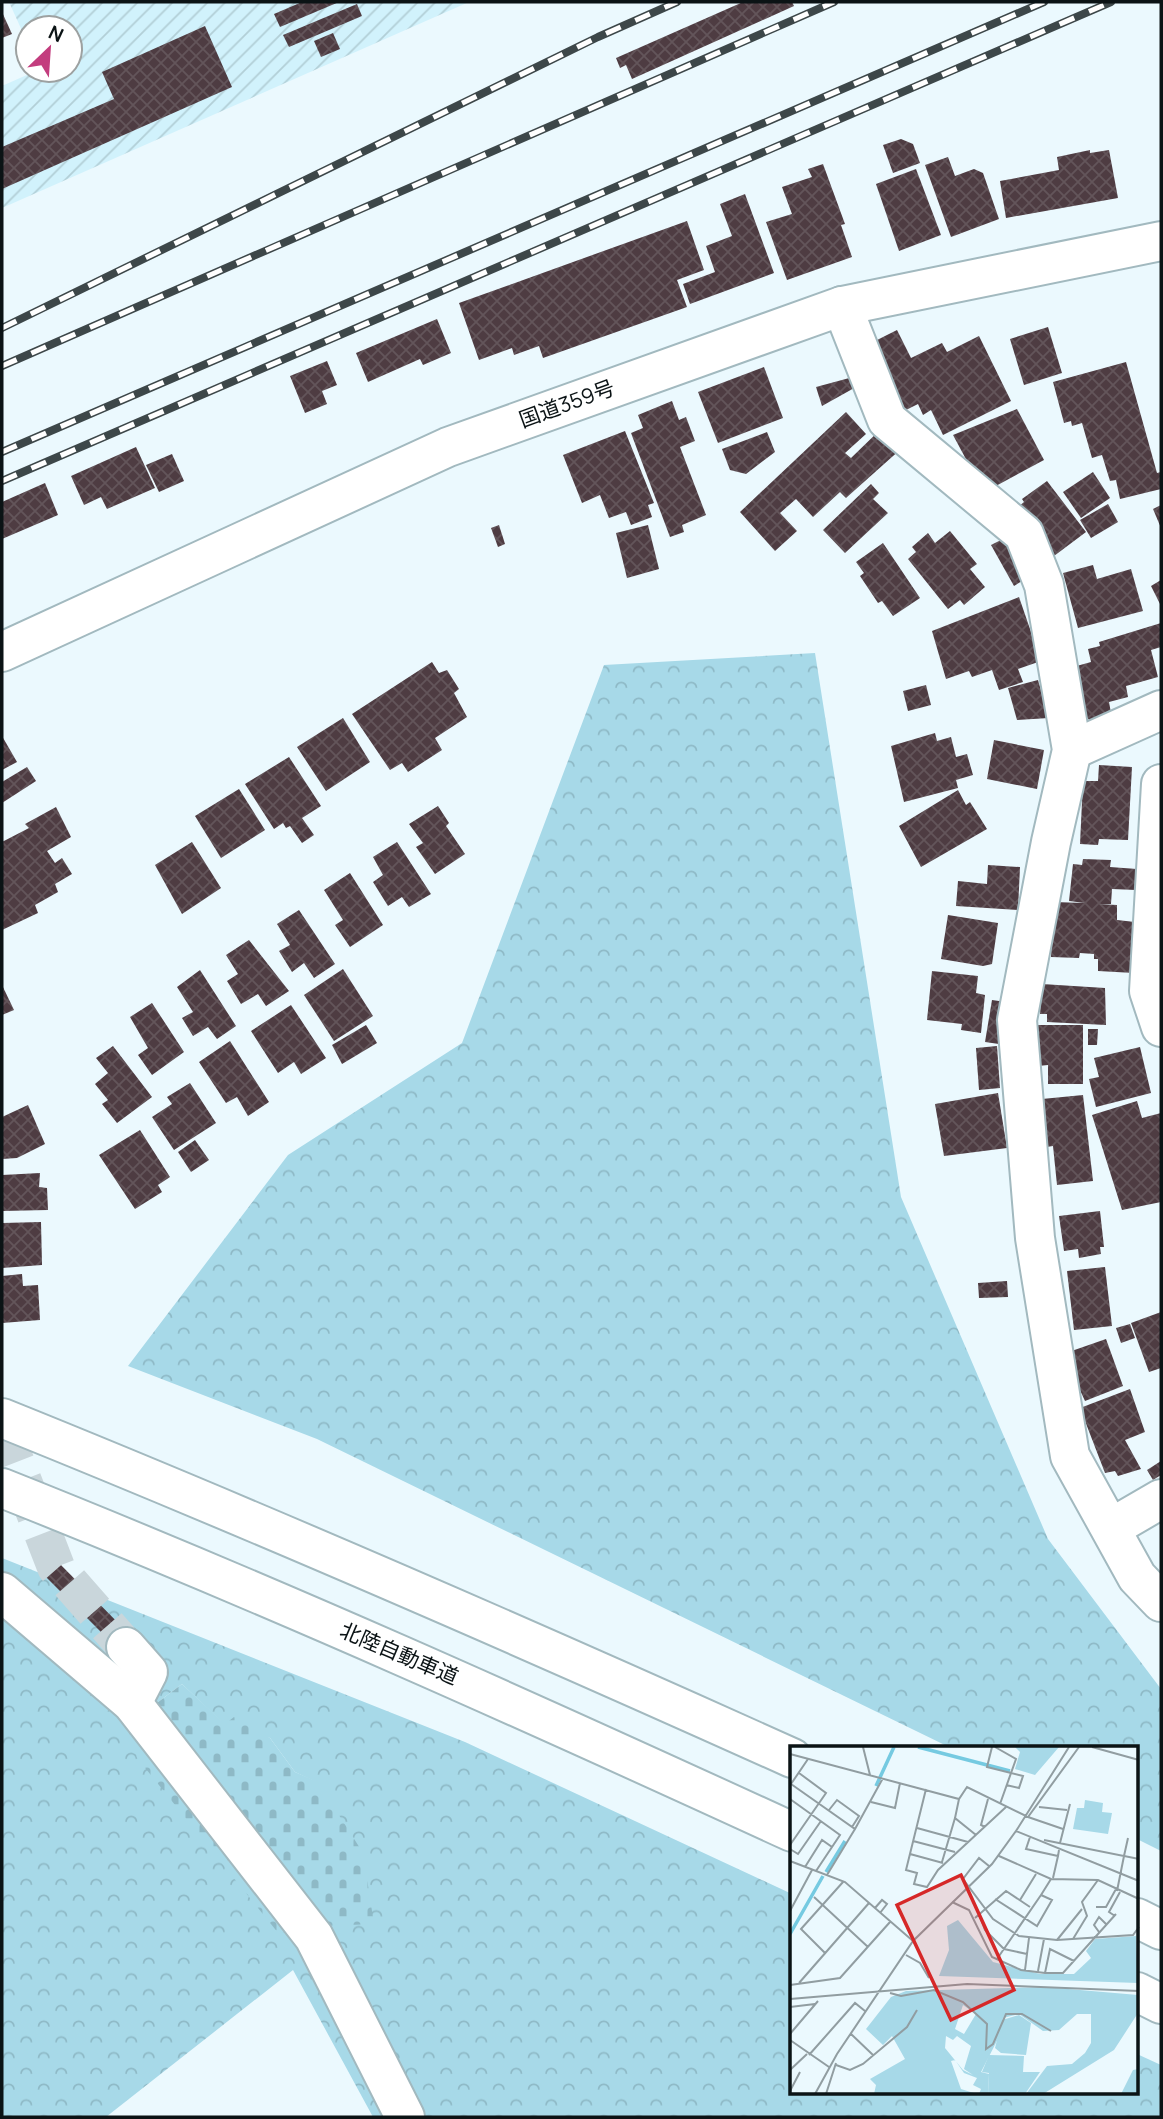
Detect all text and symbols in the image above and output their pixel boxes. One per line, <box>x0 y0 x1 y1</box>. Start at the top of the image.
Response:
north arrow <box>14 14 84 84</box>
text: N <box>45 19 68 48</box>
street label: 国道359号 <box>515 373 618 433</box>
street label: 北陸自動車道 <box>336 1616 463 1691</box>
inset map <box>790 1746 1138 2094</box>

